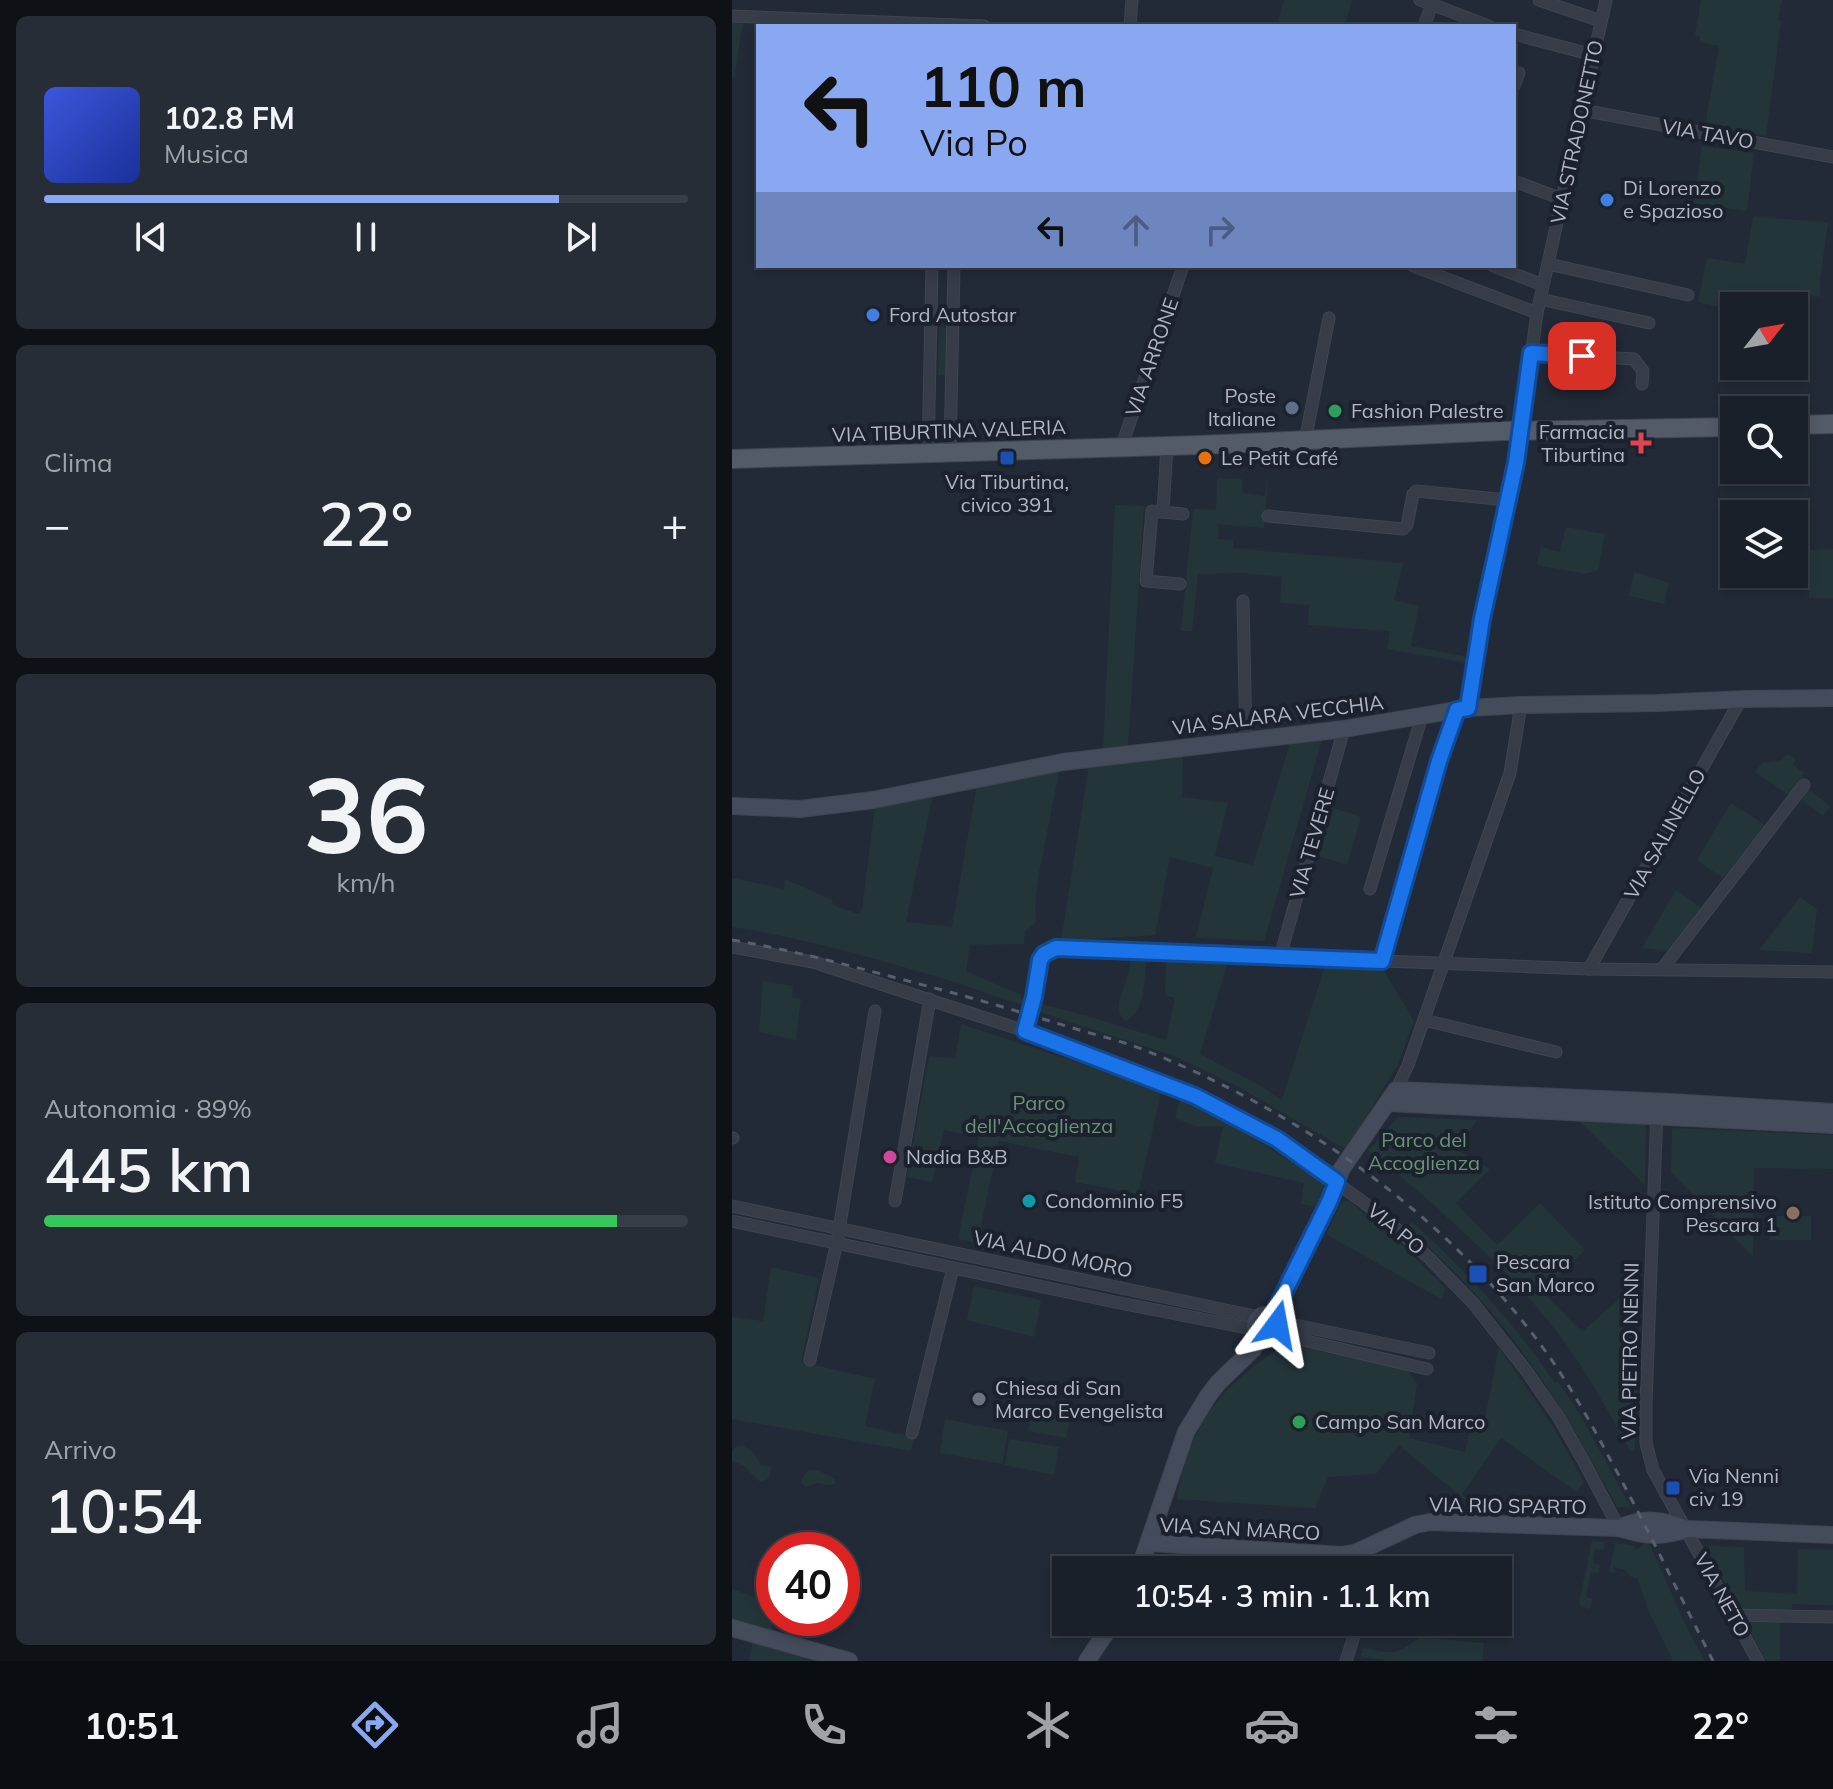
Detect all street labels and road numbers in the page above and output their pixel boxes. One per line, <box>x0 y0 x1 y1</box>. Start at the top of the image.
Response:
street label: VIA STRADONETTO <box>1545 38 1608 226</box>
street label: VIA TAVO <box>1660 113 1756 154</box>
street label: VIA ARRONE <box>1120 294 1183 419</box>
street label: VIA TIBURTINA VALERIA <box>832 414 1067 447</box>
street label: VIA SALARA VECCHIA <box>1171 689 1385 740</box>
street label: VIA SALINELLO <box>1618 764 1711 903</box>
street label: VIA TEVERE <box>1284 785 1339 901</box>
street label: VIA PO <box>1362 1197 1430 1260</box>
street label: VIA ALDO MORO <box>971 1224 1135 1283</box>
street label: VIA PIETRO NENNI <box>1615 1262 1644 1440</box>
street label: VIA RIO SPARTO <box>1429 1492 1587 1519</box>
street label: VIA SAN MARCO <box>1159 1512 1321 1545</box>
street label: VIA NETO <box>1689 1548 1756 1641</box>

